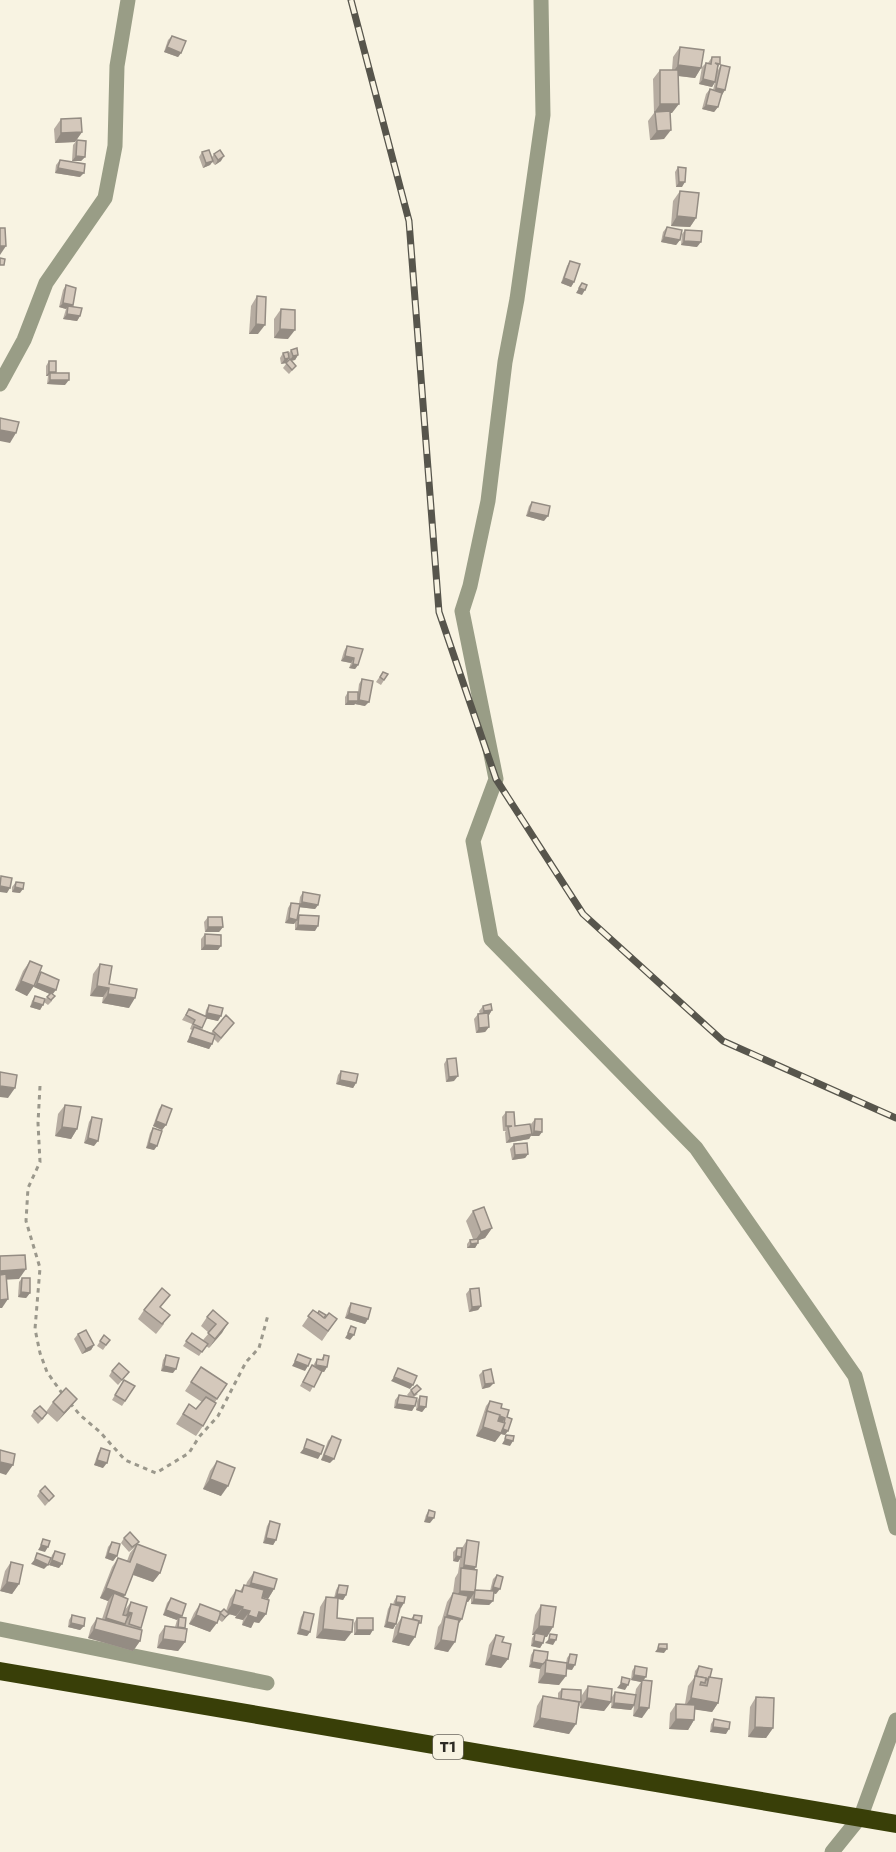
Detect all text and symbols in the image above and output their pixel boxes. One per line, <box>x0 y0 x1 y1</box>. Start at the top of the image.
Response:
road number: T1 <box>433 1735 463 1759</box>

